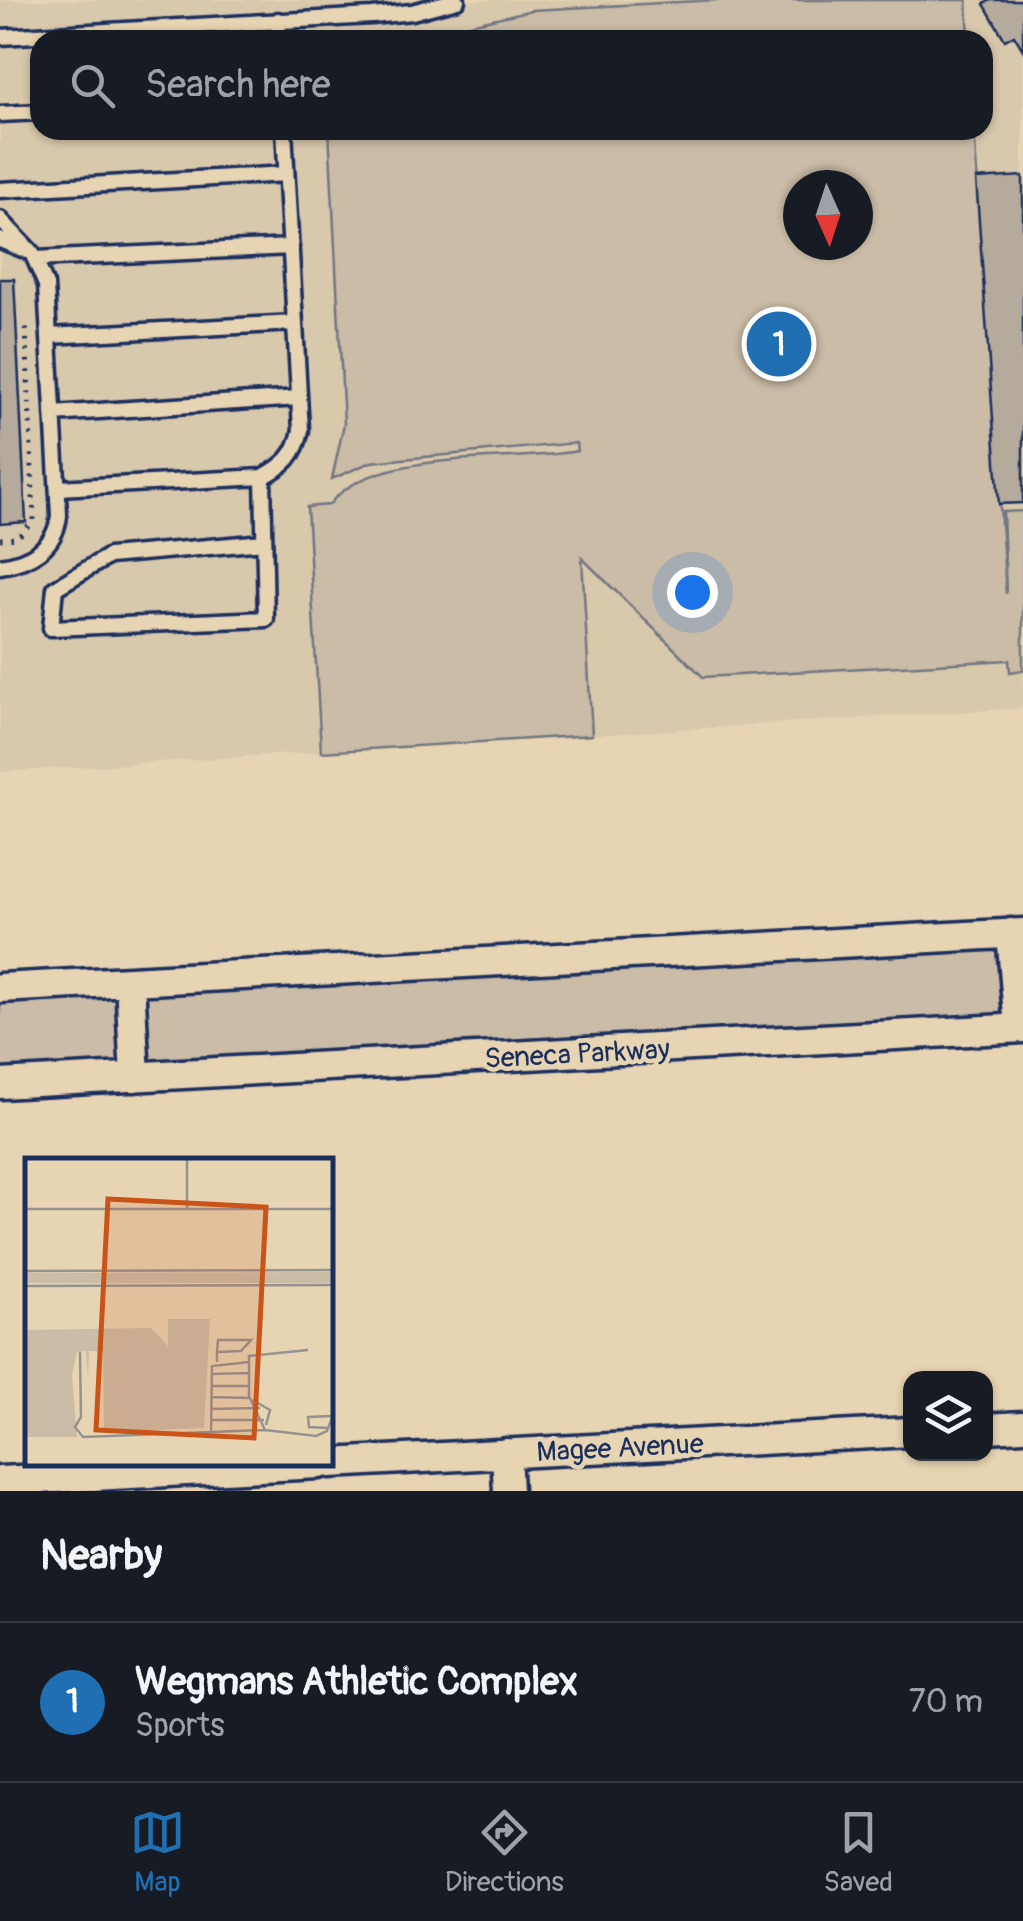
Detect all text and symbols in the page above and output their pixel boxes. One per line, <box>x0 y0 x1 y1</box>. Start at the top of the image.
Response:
search box <box>30 30 993 140</box>
icon: search <box>65 58 120 113</box>
text: Search here <box>145 61 331 109</box>
north arrow <box>783 170 873 260</box>
pin: 1 <box>746 306 812 382</box>
your location <box>667 567 718 618</box>
street label: Seneca Parkway <box>484 1032 671 1077</box>
inset map <box>25 1158 332 1466</box>
map controls <box>903 1371 993 1461</box>
button: layers <box>903 1371 993 1461</box>
street label: Magee Avenue <box>536 1427 705 1470</box>
text: Nearby <box>40 1530 162 1582</box>
text: Wegmans Athletic Complex <box>135 1658 578 1706</box>
text: 1 <box>66 1682 79 1722</box>
text: 70 m <box>909 1682 983 1722</box>
text: Sports <box>135 1706 225 1746</box>
tab: Map <box>130 1805 185 1900</box>
tab: Directions <box>445 1805 564 1900</box>
tab: Saved <box>824 1805 893 1900</box>

